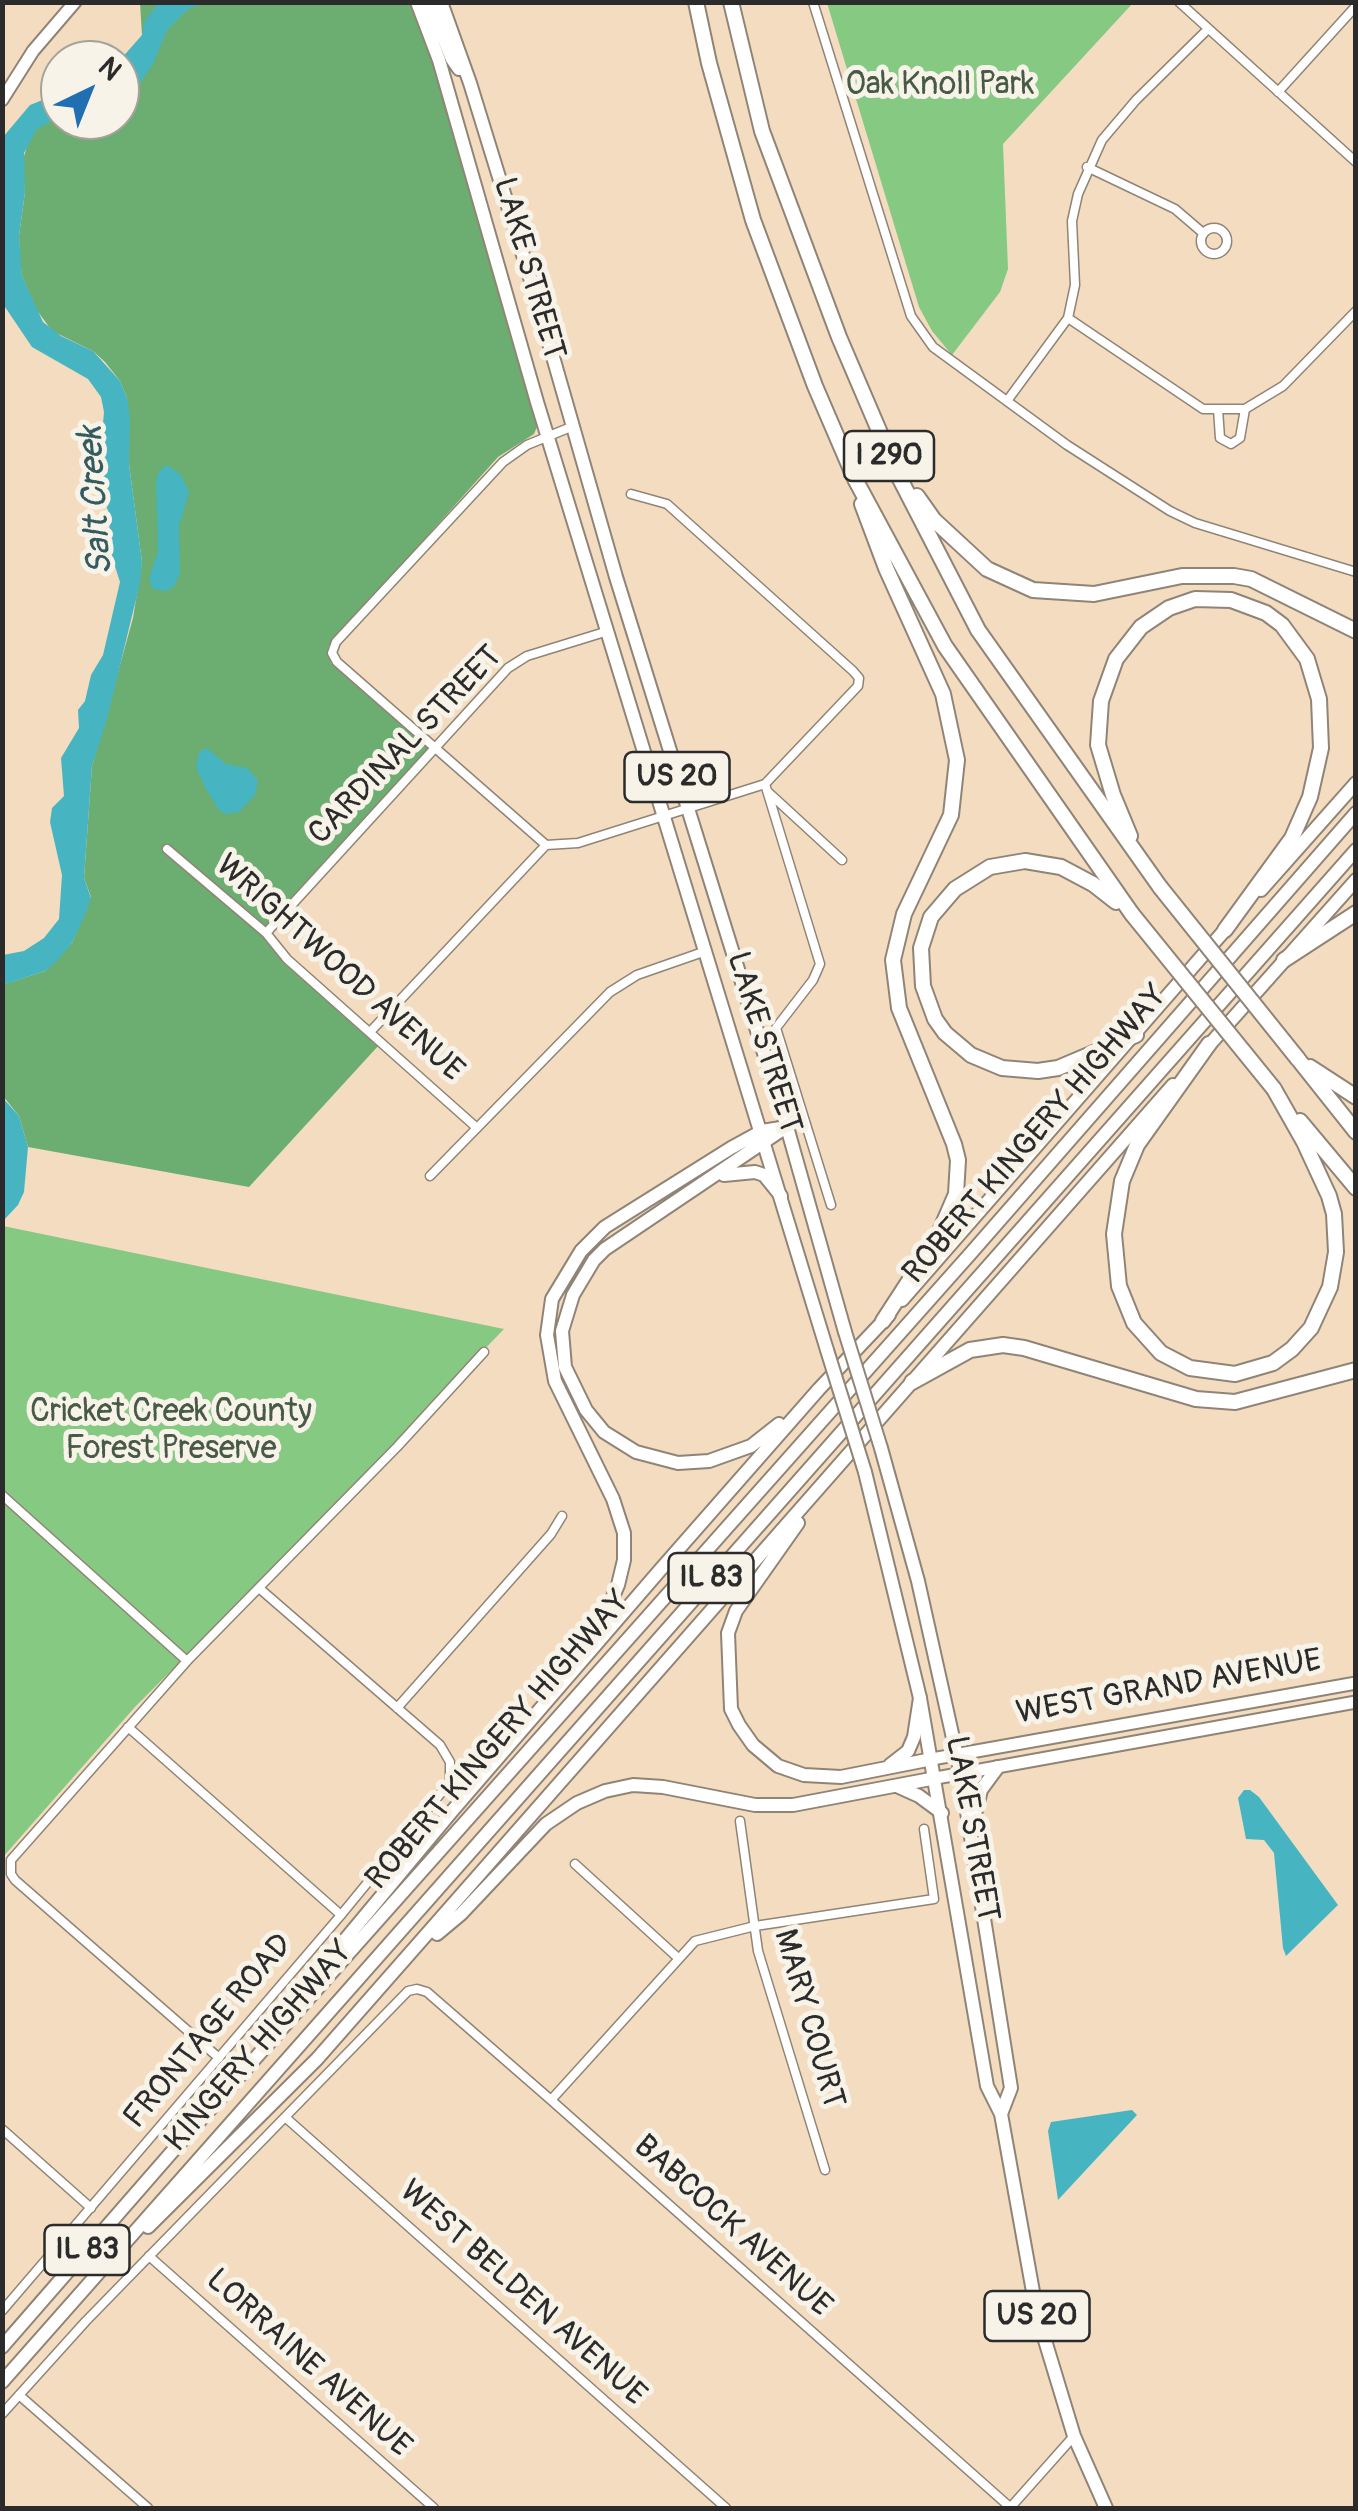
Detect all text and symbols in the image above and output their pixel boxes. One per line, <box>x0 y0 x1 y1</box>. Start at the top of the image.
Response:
north arrow <box>40 40 140 140</box>
text: N <box>91 50 128 88</box>
park label: Oak Knoll Park <box>846 67 1034 105</box>
street label: LAKE STREET <box>484 174 572 364</box>
water label: Salt Creek <box>71 425 123 577</box>
road number: I 290 <box>844 431 934 481</box>
street label: CARDINAL STREET <box>301 639 511 853</box>
road number: US 20 <box>624 752 730 802</box>
street label: WRIGHTWOOD AVENUE <box>207 847 471 1091</box>
street label: LAKE STREET <box>717 948 809 1138</box>
street label: ROBERT KINGERY HIGHWAY <box>896 978 1176 1292</box>
park label: Cricket Creek County Forest Preserve <box>30 1394 312 1469</box>
road number: IL 83 <box>668 1553 754 1603</box>
street label: ROBERT KINGERY HIGHWAY <box>359 1584 639 1898</box>
street label: WEST GRAND AVENUE <box>1014 1642 1324 1734</box>
street label: LAKE STREET <box>936 1733 1006 1925</box>
street label: MARY COURT <box>764 1925 852 2113</box>
street label: FRONTAGE ROAD <box>117 1927 301 2137</box>
street label: KINGERY HIGHWAY <box>158 1934 362 2160</box>
street label: BABCOCK AVENUE <box>625 2128 839 2326</box>
street label: WEST BELDEN AVENUE <box>391 2173 653 2415</box>
road number: IL 83 <box>44 2225 130 2275</box>
street label: LORRAINE AVENUE <box>197 2262 419 2466</box>
road number: US 20 <box>984 2291 1090 2341</box>

